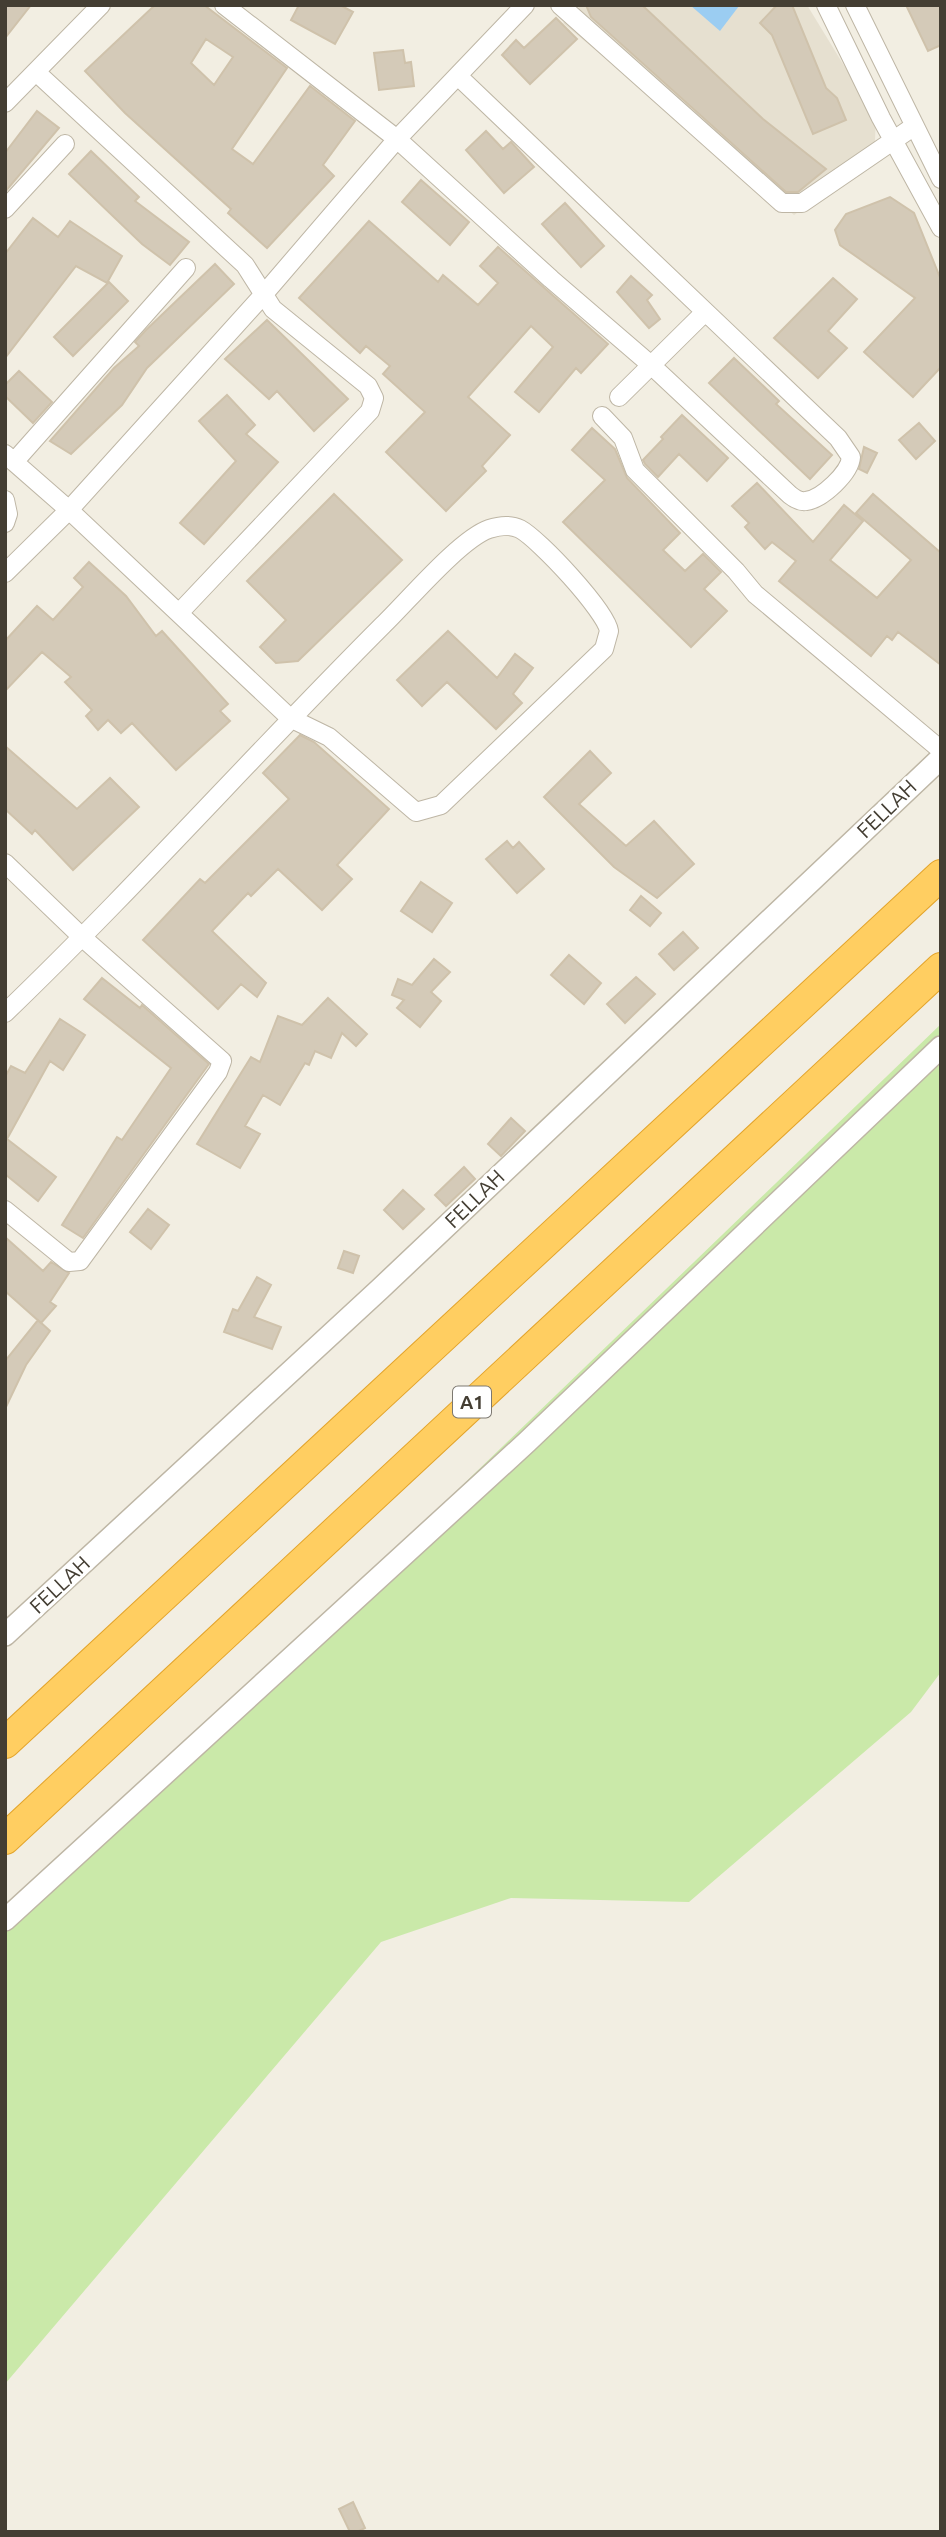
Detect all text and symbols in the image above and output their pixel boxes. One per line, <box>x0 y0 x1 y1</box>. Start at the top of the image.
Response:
street label: FELLAH <box>852 774 921 842</box>
street label: FELLAH <box>440 1164 509 1232</box>
road number: A1 <box>453 1386 491 1418</box>
street label: FELLAH <box>24 1551 94 1618</box>

